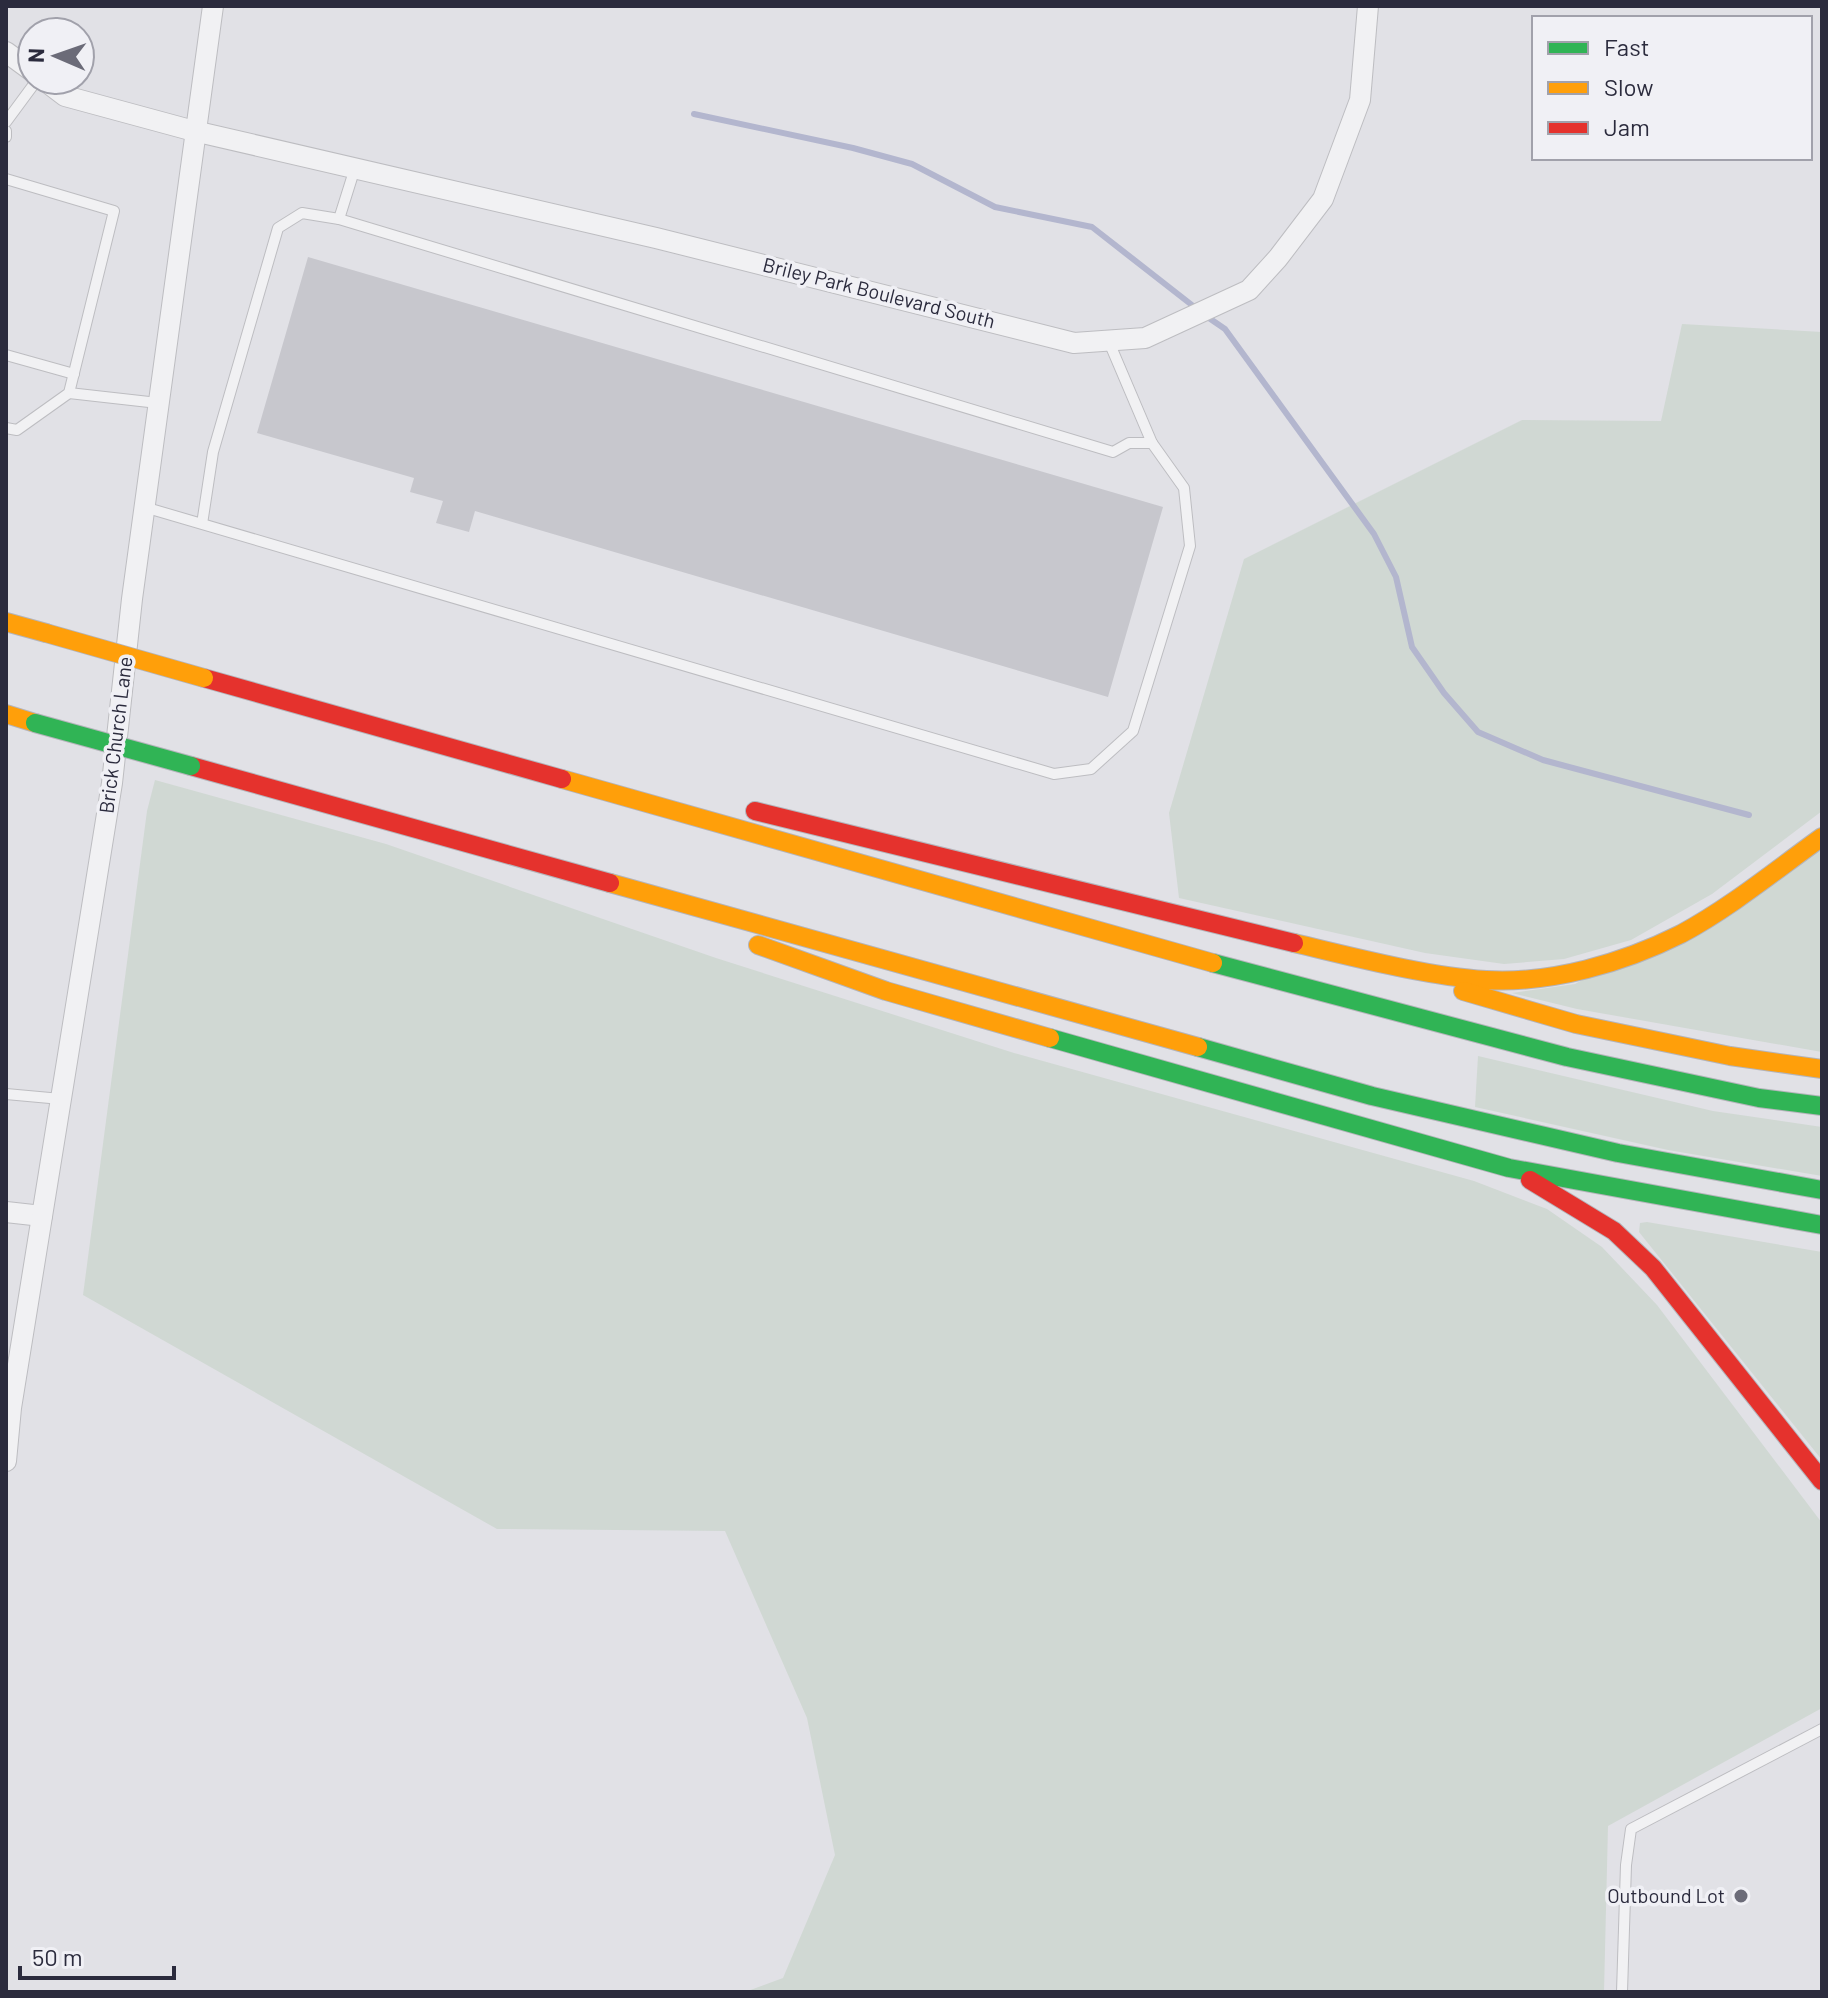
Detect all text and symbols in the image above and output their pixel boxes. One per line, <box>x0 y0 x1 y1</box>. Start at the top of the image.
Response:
north arrow <box>16 16 96 96</box>
legend <box>1532 16 1812 160</box>
text: Fast <box>1604 32 1649 61</box>
text: N <box>22 47 48 63</box>
text: Slow <box>1604 72 1653 101</box>
text: Jam <box>1604 112 1650 141</box>
street label: Briley Park Boulevard South <box>761 252 998 333</box>
street label: Brick Church Lane <box>93 655 137 815</box>
place label: Outbound Lot <box>1607 1883 1725 1907</box>
marker: Outbound Lot <box>1732 1887 1750 1905</box>
scale bar <box>20 1930 174 1980</box>
text: 50 m <box>32 1942 83 1971</box>

